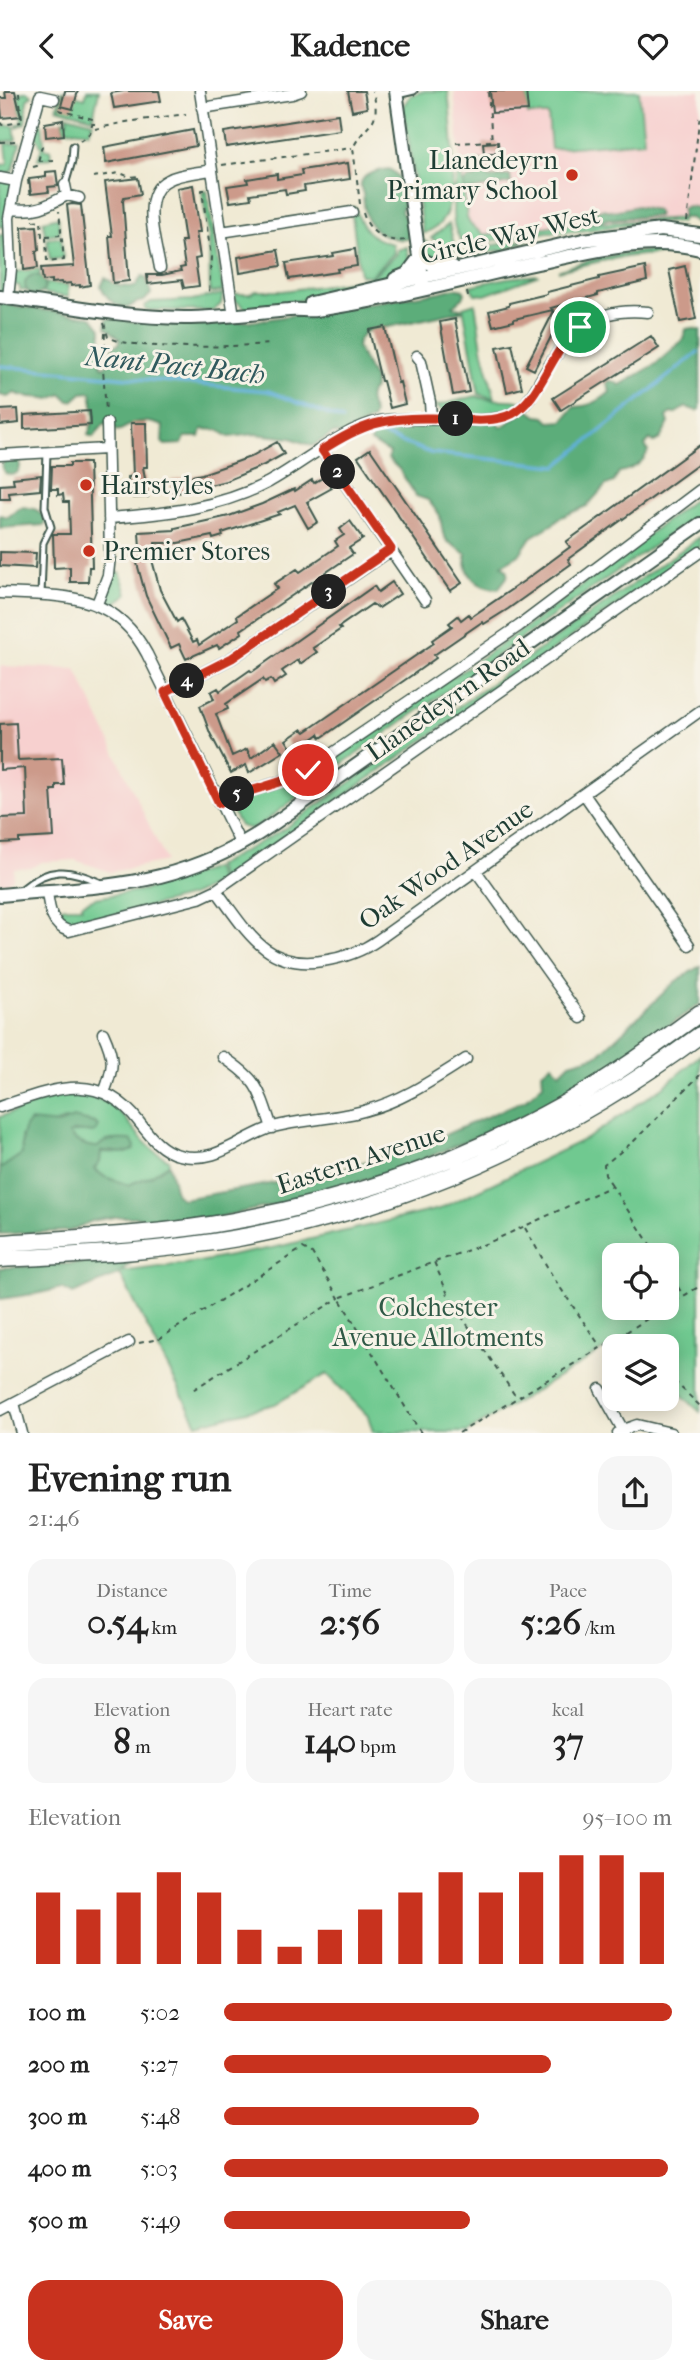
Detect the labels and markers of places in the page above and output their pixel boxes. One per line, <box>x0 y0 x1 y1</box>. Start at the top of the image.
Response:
place label: Llanedeyrn Primary School <box>387 145 558 206</box>
marker: Llanedeyrn Primary School <box>564 167 580 183</box>
pin <box>550 297 610 357</box>
pin: 1 <box>438 401 474 437</box>
pin: 2 <box>320 455 356 489</box>
place label: Hairstyles <box>100 470 213 501</box>
marker: Hairstyles <box>78 477 94 493</box>
place label: Premier Stores <box>103 536 270 567</box>
marker: Premier Stores <box>81 543 97 559</box>
pin: 3 <box>312 575 346 609</box>
pin: 4 <box>170 663 204 699</box>
pin <box>278 740 338 800</box>
pin: 5 <box>219 777 254 811</box>

